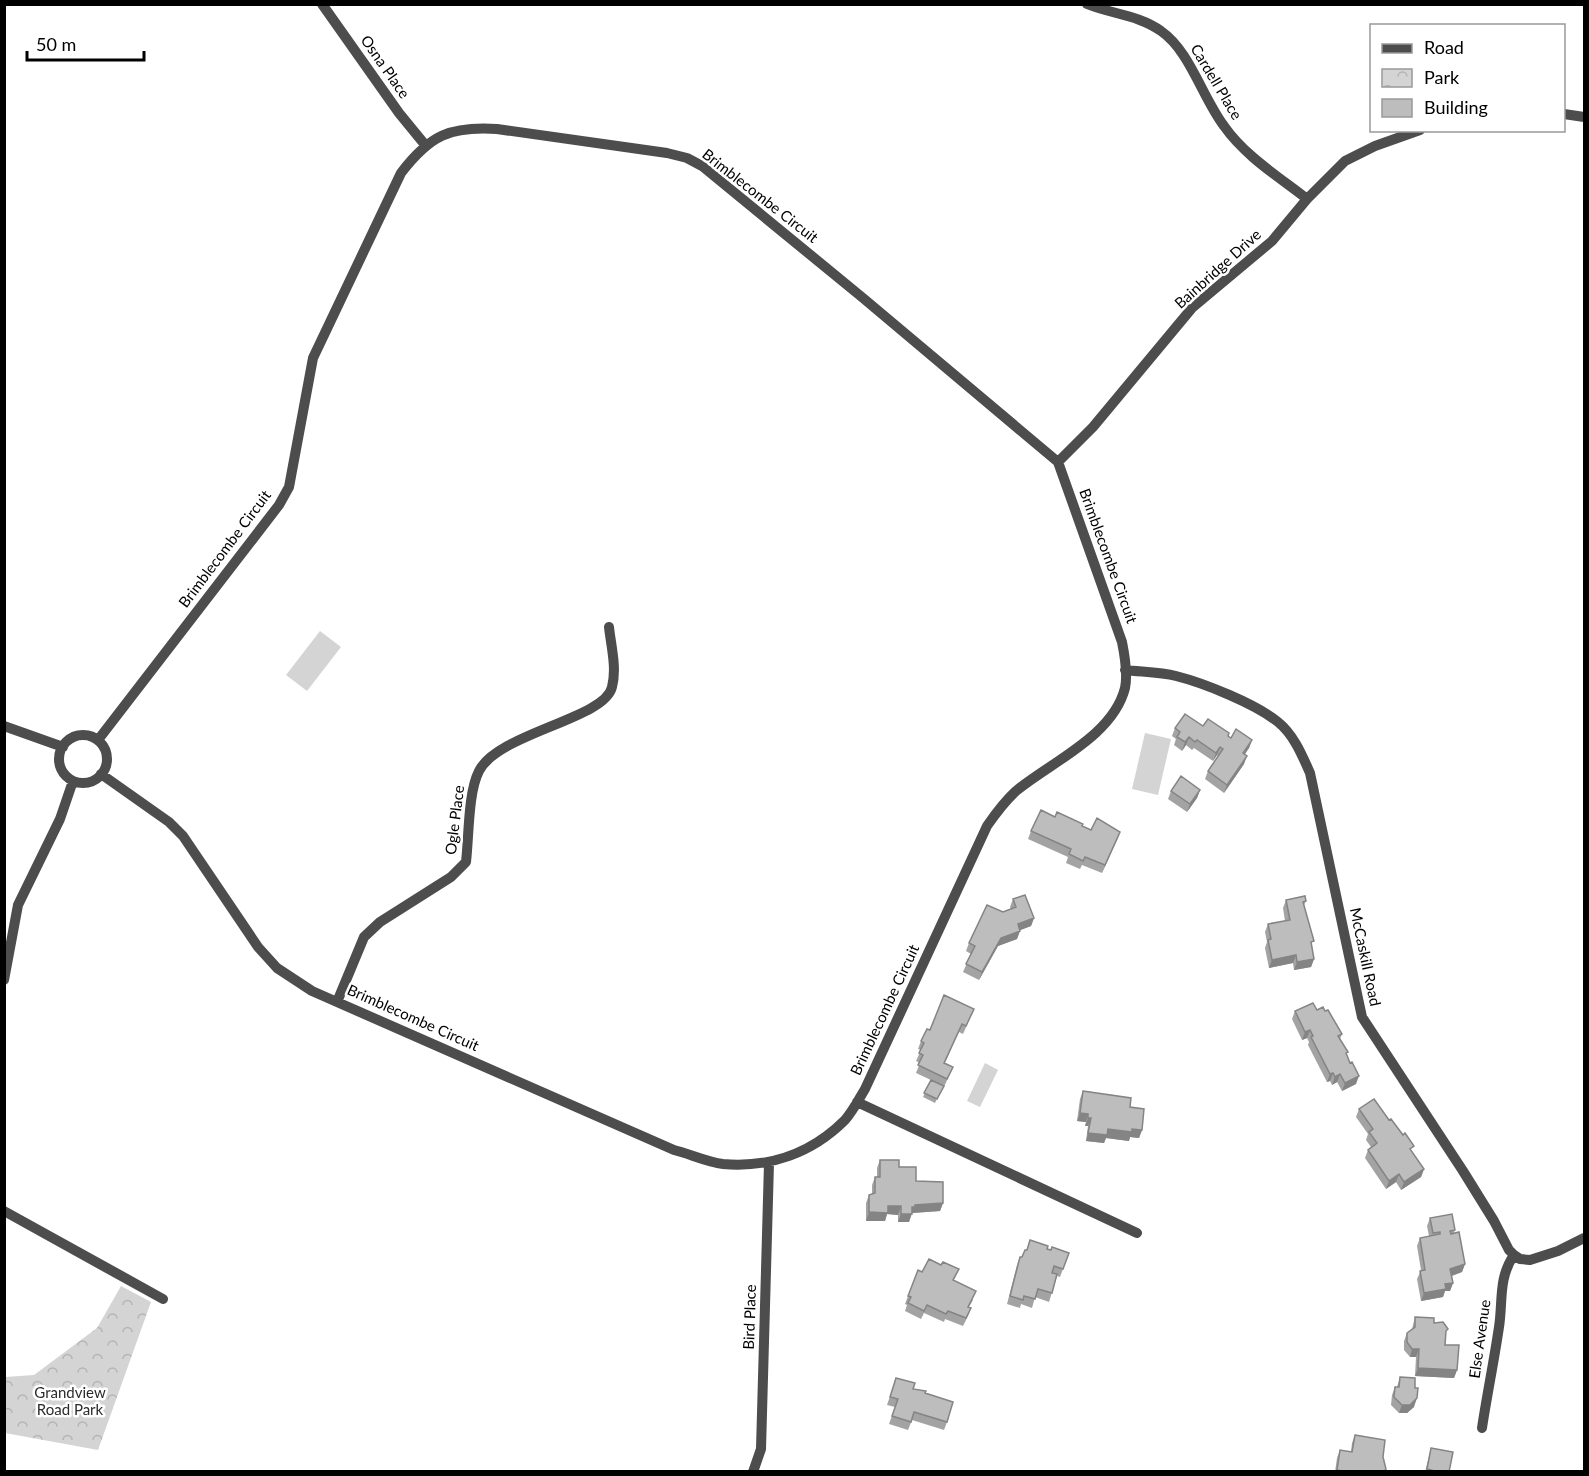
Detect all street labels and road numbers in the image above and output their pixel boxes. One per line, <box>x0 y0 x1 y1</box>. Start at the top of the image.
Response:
street label: Osna Place <box>358 31 414 102</box>
street label: Cardell Place <box>1187 41 1246 123</box>
street label: Brimblecombe Circuit <box>699 144 823 246</box>
street label: Bainbridge Drive <box>1170 225 1264 312</box>
street label: Brimblecombe Circuit <box>174 486 275 611</box>
street label: Brimblecombe Circuit <box>1076 486 1142 626</box>
street label: Ogle Place <box>441 784 467 856</box>
street label: McCaskill Road <box>1347 906 1385 1008</box>
street label: Brimblecombe Circuit <box>846 941 923 1078</box>
street label: Brimblecombe Circuit <box>345 980 483 1054</box>
street label: Bird Place <box>739 1284 759 1350</box>
street label: Else Avenue <box>1465 1298 1493 1379</box>

